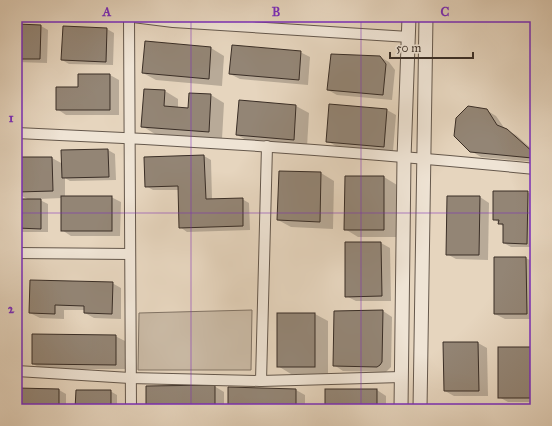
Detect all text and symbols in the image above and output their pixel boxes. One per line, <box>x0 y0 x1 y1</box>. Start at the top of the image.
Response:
text: A <box>102 4 112 20</box>
text: B <box>272 4 281 20</box>
text: C <box>441 4 450 20</box>
scale bar <box>390 34 473 60</box>
text: 50 m <box>396 41 421 55</box>
text: 1 <box>8 110 14 126</box>
text: 2 <box>8 301 15 317</box>

